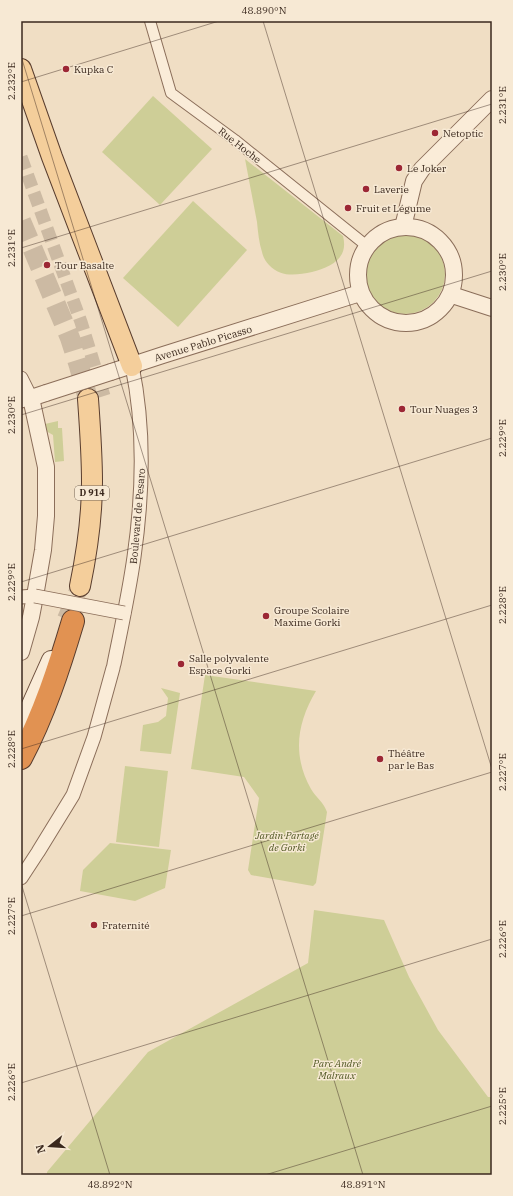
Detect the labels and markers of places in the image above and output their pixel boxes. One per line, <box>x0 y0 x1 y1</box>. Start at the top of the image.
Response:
place label: Kupka C <box>74 63 113 76</box>
marker: Kupka C <box>61 64 71 74</box>
place label: Netoptic <box>443 127 483 140</box>
marker: Netoptic <box>430 128 440 138</box>
place label: Le Joker <box>407 162 447 175</box>
marker: Le Joker <box>394 163 404 173</box>
place label: Laverie <box>374 183 409 196</box>
marker: Laverie <box>361 184 371 194</box>
place label: Fruit et Légume <box>356 202 431 215</box>
marker: Fruit et Légume <box>343 203 353 213</box>
place label: Tour Basalte <box>55 259 114 272</box>
marker: Tour Basalte <box>42 260 52 270</box>
place label: Tour Nuages 3 <box>410 403 478 416</box>
marker: Tour Nuages 3 <box>397 404 407 414</box>
place label: Groupe Scolaire Maxime Gorki <box>274 604 349 629</box>
marker: Groupe Scolaire Maxime Gorki <box>261 611 271 621</box>
place label: Salle polyvalente Espace Gorki <box>189 652 269 677</box>
marker: Salle polyvalente Espace Gorki <box>176 659 186 669</box>
place label: Théâtre par le Bas <box>388 747 434 772</box>
marker: Théâtre par le Bas <box>375 754 385 764</box>
place label: Fraternité <box>102 919 150 932</box>
marker: Fraternité <box>89 920 99 930</box>

